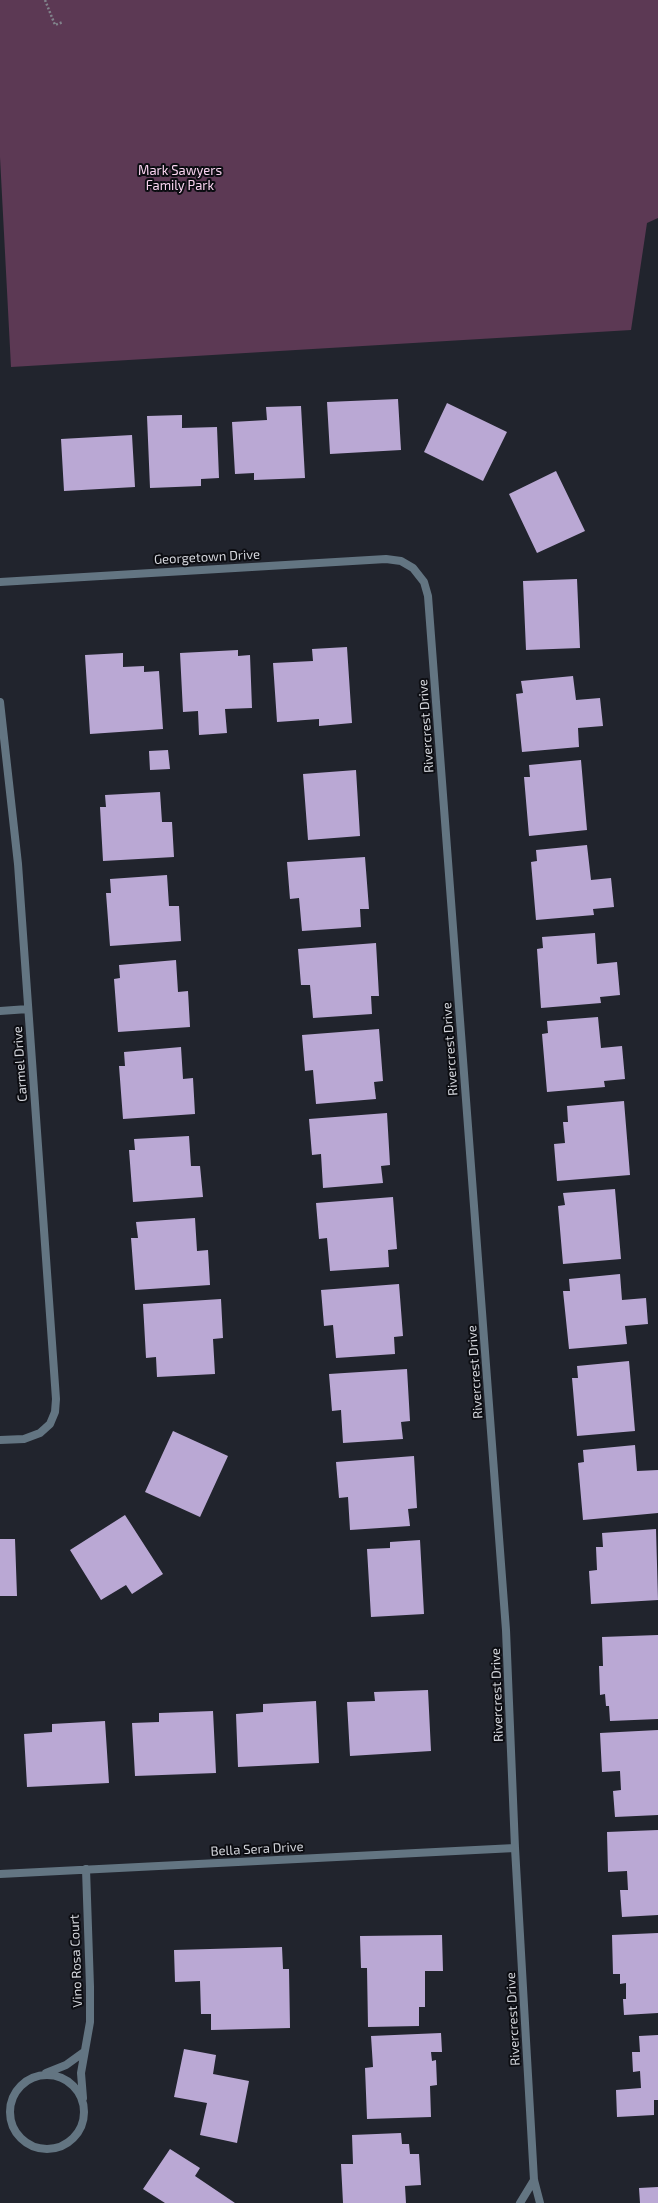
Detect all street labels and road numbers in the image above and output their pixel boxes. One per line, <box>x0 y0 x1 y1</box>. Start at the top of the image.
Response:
street label: Georgetown Drive <box>154 546 260 568</box>
street label: Rivercrest Drive <box>415 679 437 773</box>
street label: Rivercrest Drive <box>439 1002 461 1096</box>
street label: Carmel Drive <box>10 1026 30 1102</box>
street label: Rivercrest Drive <box>464 1325 486 1419</box>
street label: Rivercrest Drive <box>488 1648 506 1742</box>
street label: Bella Sera Drive <box>210 1839 304 1859</box>
street label: Vino Rosa Court <box>67 1914 85 2008</box>
street label: Rivercrest Drive <box>503 1972 523 2066</box>

